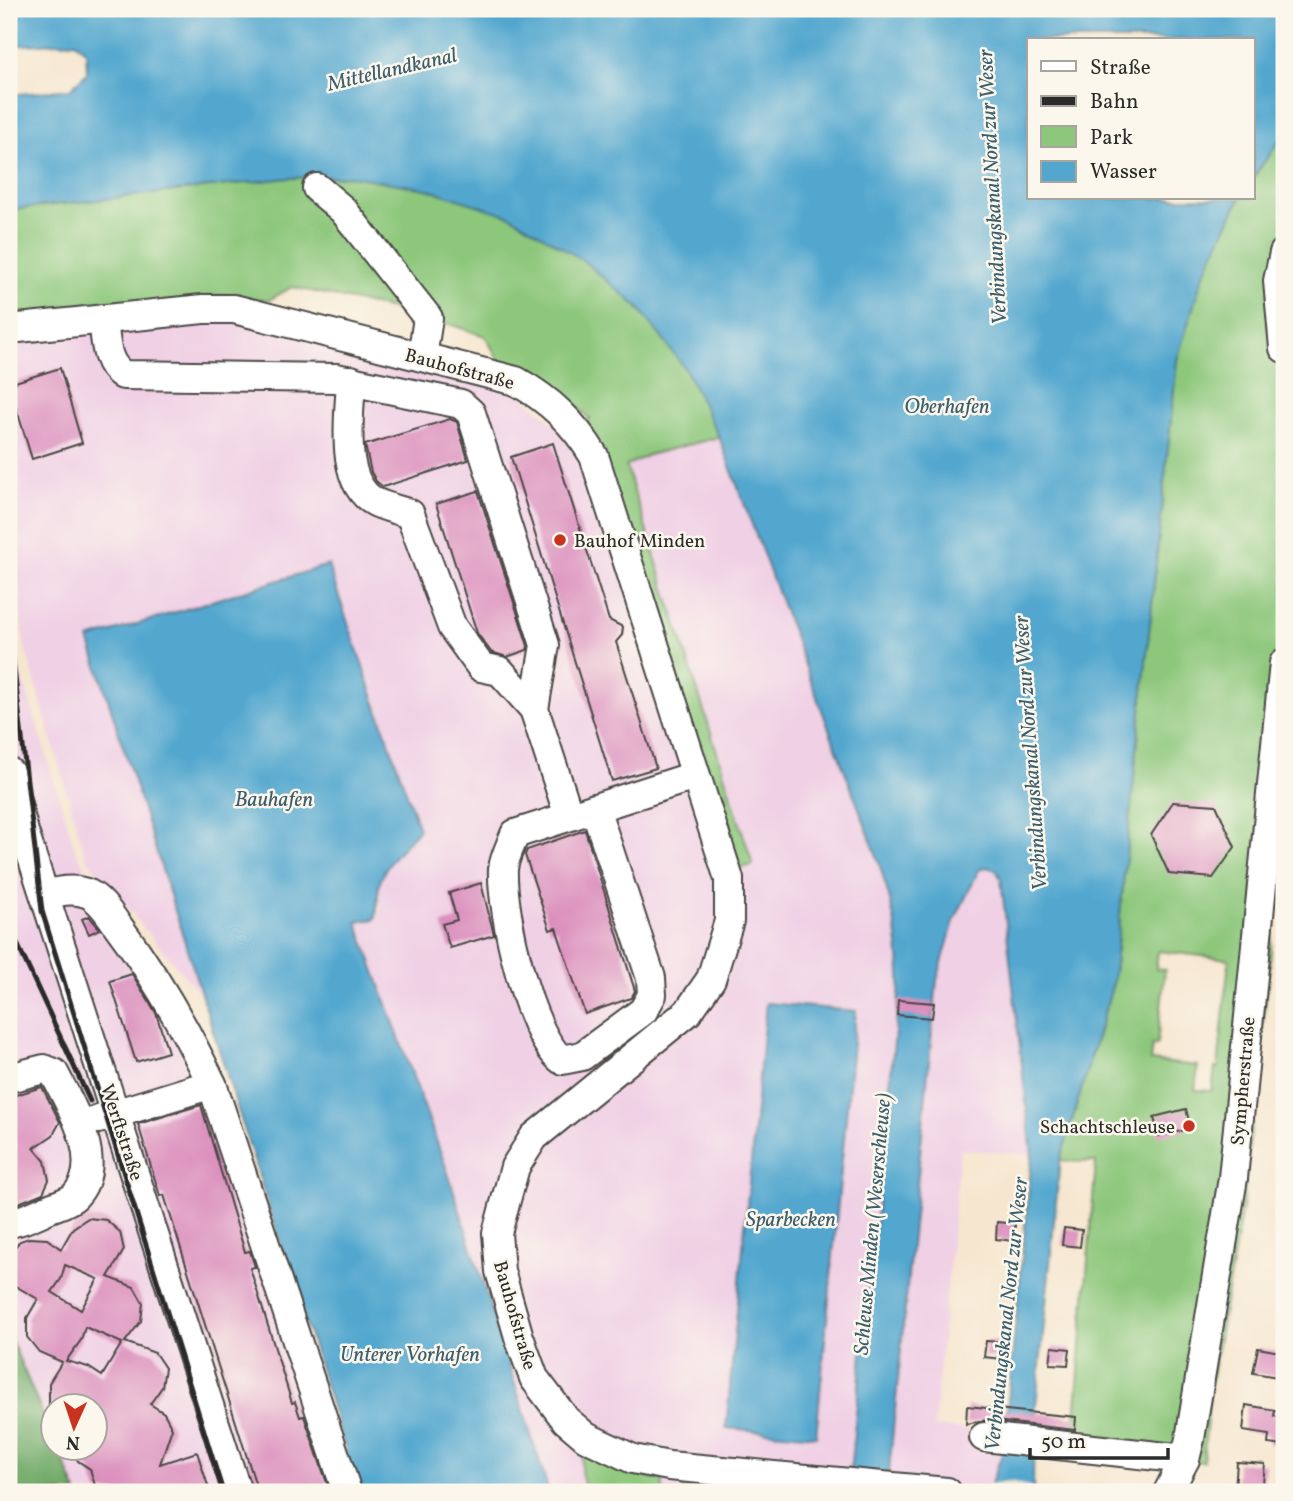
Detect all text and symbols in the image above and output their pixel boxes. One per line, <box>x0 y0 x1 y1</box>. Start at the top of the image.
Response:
legend <box>1027 38 1254 200</box>
water label: Mittellandkanal <box>324 41 460 100</box>
water label: Verbindungskanal Nord zur Weser <box>972 48 1015 326</box>
text: Straße <box>1090 54 1151 83</box>
text: Bahn <box>1090 88 1139 117</box>
text: Park <box>1090 124 1133 153</box>
text: Wasser <box>1090 158 1157 187</box>
street label: Bauhofstraße <box>402 343 517 397</box>
water label: Oberhafen <box>904 393 990 422</box>
place label: Bauhof Minden <box>574 529 705 555</box>
marker: Bauhof Minden <box>552 532 568 548</box>
water label: Verbindungskanal Nord zur Weser <box>1007 614 1056 892</box>
water label: Bauhafen <box>235 786 313 815</box>
street label: Sympherstraße <box>1225 1016 1263 1147</box>
street label: Werftstraße <box>93 1081 149 1184</box>
water label: Schleuse Minden (Weserschleuse) <box>848 1092 899 1356</box>
place label: Schachtschleuse <box>1040 1115 1175 1141</box>
marker: Schachtschleuse <box>1181 1118 1197 1134</box>
water label: Verbindungskanal Nord zur Weser <box>979 1175 1036 1453</box>
water label: Sparbecken <box>746 1206 836 1235</box>
street label: Bauhofstraße <box>486 1258 542 1373</box>
water label: Unterer Vorhafen <box>340 1341 480 1370</box>
north arrow <box>38 1392 108 1462</box>
scale bar <box>1030 1417 1169 1461</box>
text: 50 m <box>1041 1428 1086 1457</box>
text: N <box>65 1429 81 1455</box>

